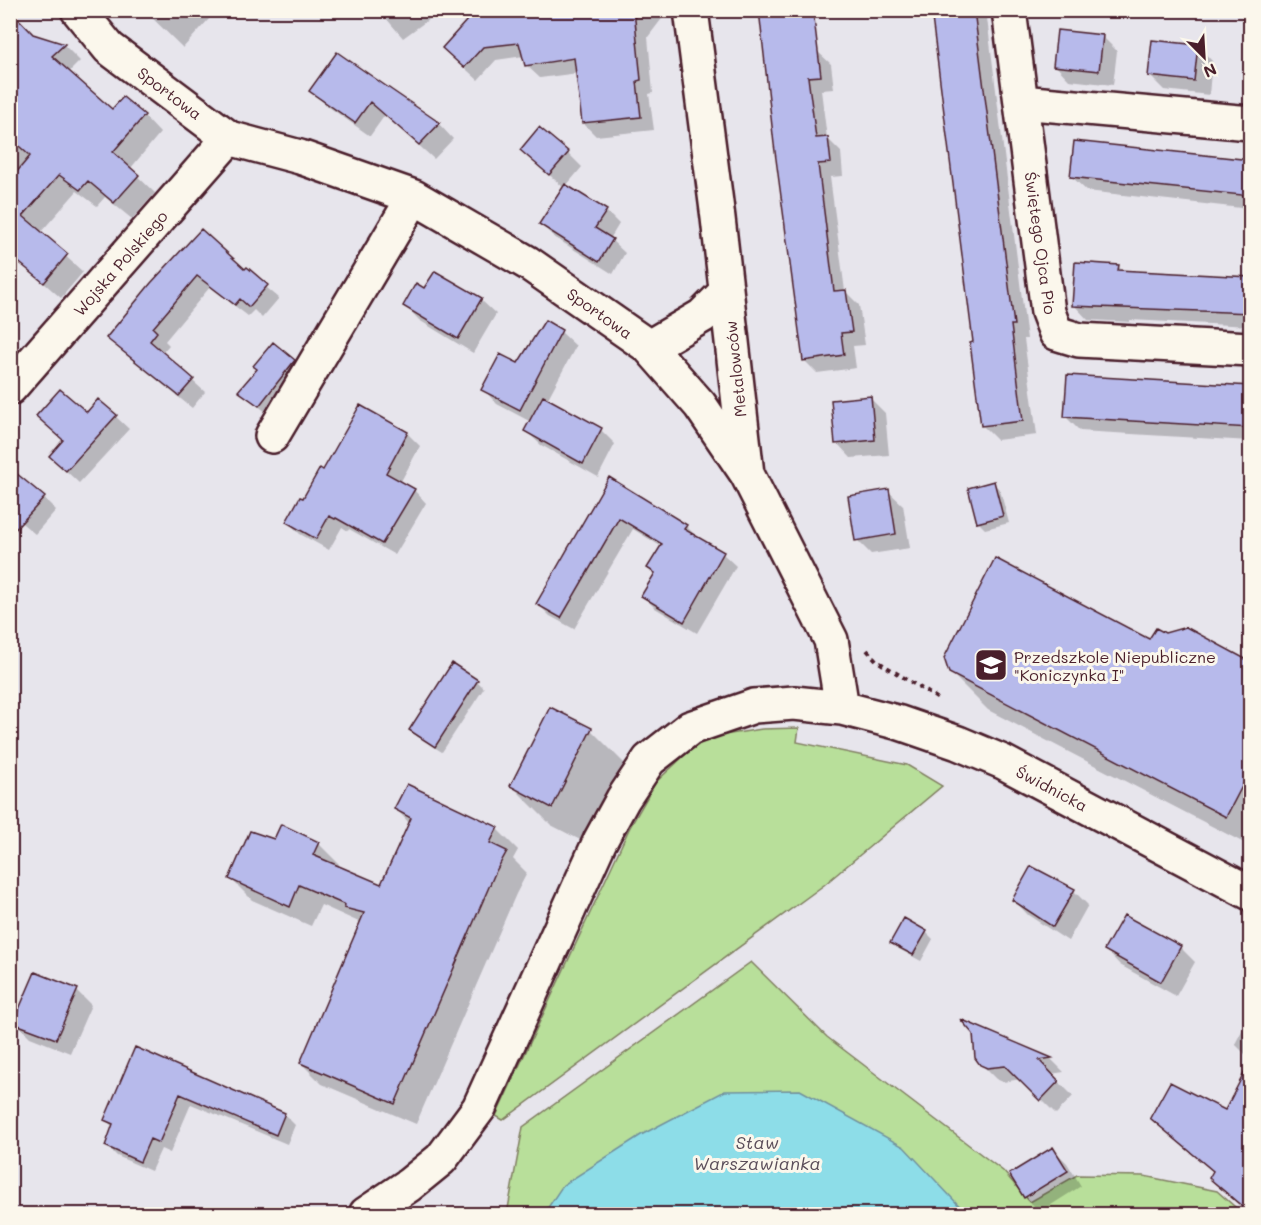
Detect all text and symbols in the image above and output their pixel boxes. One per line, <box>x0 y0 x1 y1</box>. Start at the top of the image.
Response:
north arrow <box>1174 27 1234 87</box>
text: N <box>1200 59 1220 83</box>
street label: Sportowa <box>134 62 206 124</box>
street label: Świętego Ojca Pio <box>1021 170 1061 316</box>
street label: Wojska Polskiego <box>68 206 172 320</box>
street label: Sportowa <box>563 283 637 343</box>
street label: Metalowców <box>719 320 751 418</box>
place label: Przedszkole Niepubliczne "Koniczynka I" <box>1014 646 1216 685</box>
school or university icon: Przedszkole Niepubliczne "Koniczynka I" <box>973 647 1009 683</box>
street label: Świdnicka <box>1013 760 1091 816</box>
water label: Staw Warszawianka <box>693 1130 821 1175</box>

